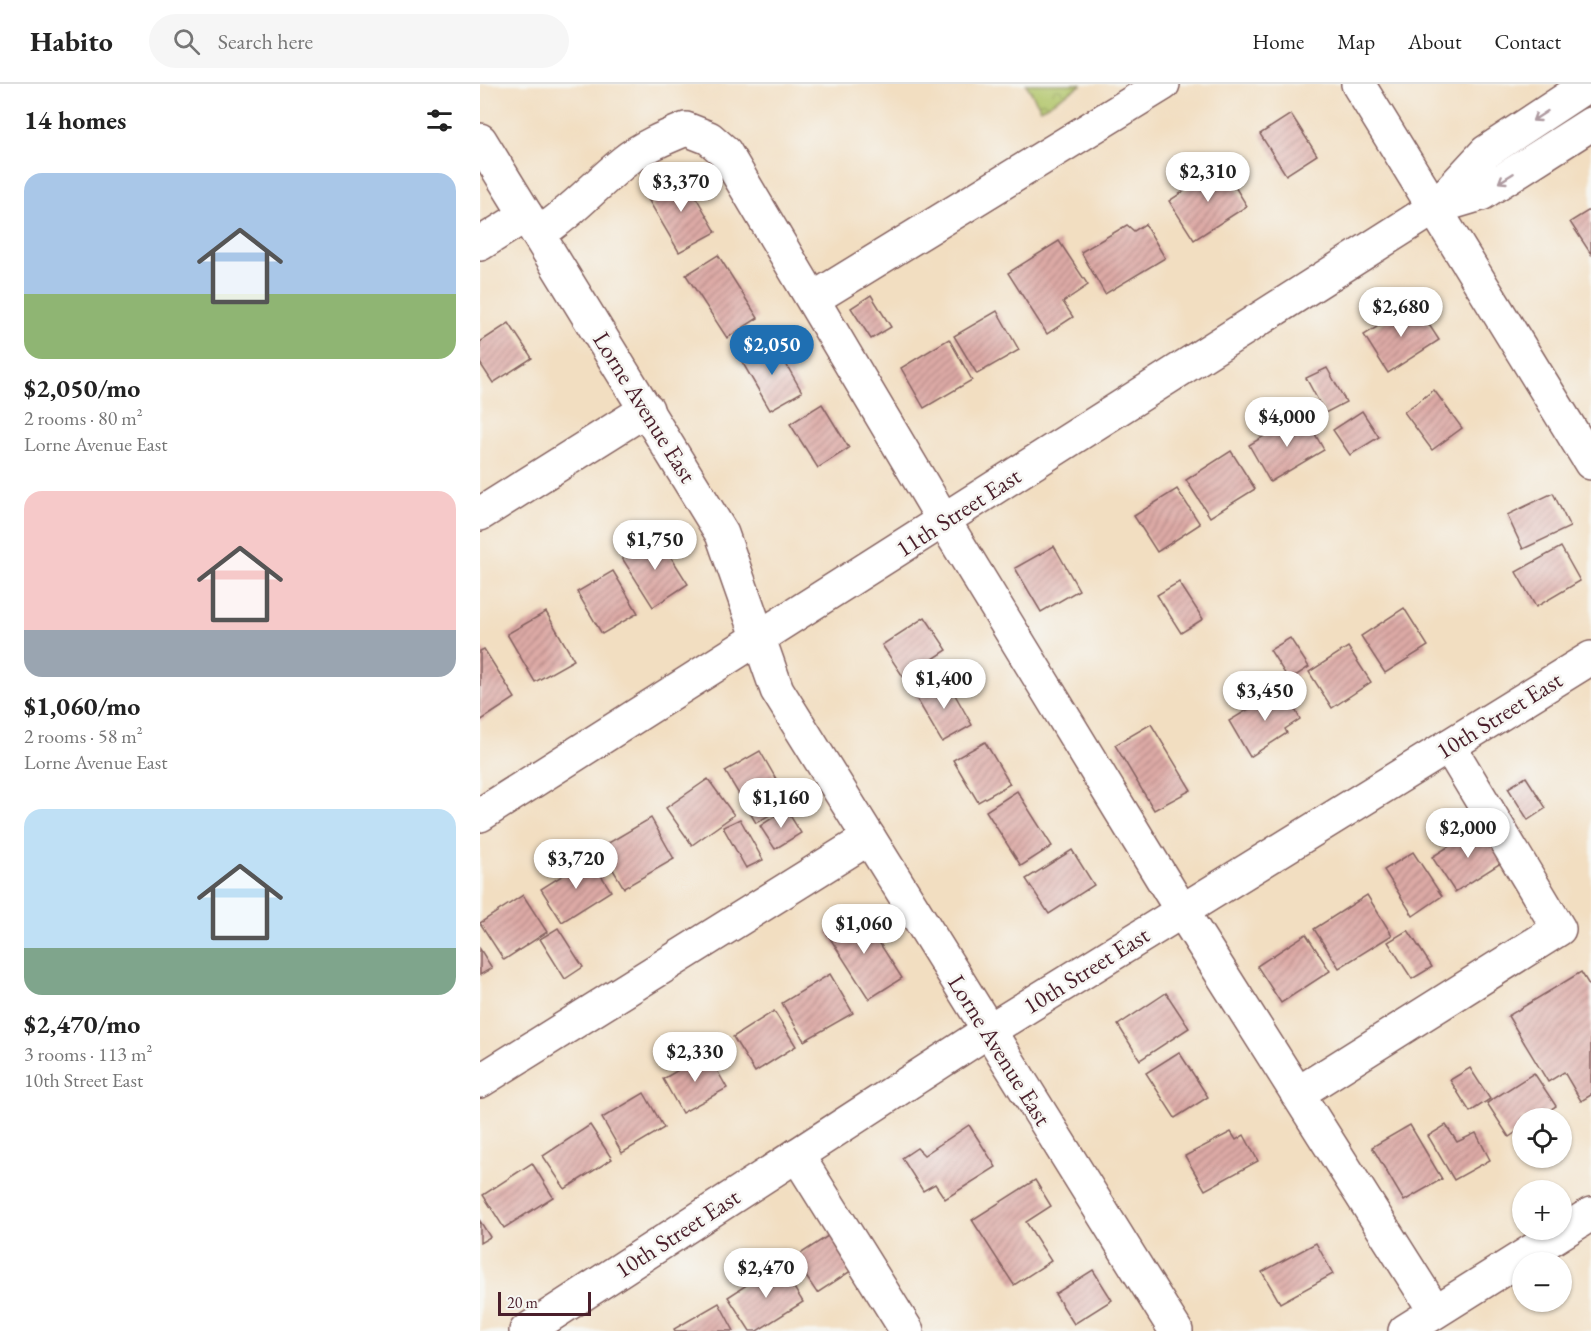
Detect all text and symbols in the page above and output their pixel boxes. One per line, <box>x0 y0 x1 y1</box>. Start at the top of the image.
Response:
search box <box>149 14 569 68</box>
text: Habito <box>30 23 113 59</box>
icon: search <box>170 25 203 58</box>
text: Search here <box>218 27 313 56</box>
text: Home <box>1252 28 1304 55</box>
text: Map <box>1337 28 1375 55</box>
text: About <box>1408 28 1461 55</box>
text: Contact <box>1494 28 1561 55</box>
text: 14 homes <box>24 103 126 137</box>
icon: filters <box>423 104 456 137</box>
one-way arrow <box>1532 110 1549 122</box>
pin: $2,310 <box>1159 152 1257 203</box>
text: $2,310 <box>1180 158 1236 184</box>
pin: $3,370 <box>632 162 730 213</box>
text: $3,370 <box>653 168 709 194</box>
one-way arrow <box>1498 173 1515 185</box>
icon: home <box>186 212 294 320</box>
pin: $2,680 <box>1352 287 1450 338</box>
text: $2,680 <box>1373 293 1429 319</box>
pin: $2,050 <box>723 325 821 376</box>
street label: Lorne Avenue East <box>586 326 704 489</box>
text: $2,050 <box>744 331 800 357</box>
text: $2,050/mo <box>24 371 140 405</box>
pin: $4,000 <box>1238 397 1336 448</box>
text: $4,000 <box>1259 403 1315 429</box>
text: 2 rooms · 80 m² <box>24 405 143 431</box>
text: Lorne Avenue East <box>24 431 168 457</box>
street label: 11th Street East <box>890 460 1027 564</box>
pin: $1,750 <box>606 520 704 571</box>
text: $1,750 <box>627 526 683 552</box>
icon: home <box>186 530 294 638</box>
pin: $1,400 <box>895 659 993 710</box>
street label: 10th Street East <box>1430 664 1568 766</box>
text: $1,400 <box>916 665 972 691</box>
pin: $3,450 <box>1216 671 1314 722</box>
text: $3,450 <box>1237 677 1293 703</box>
text: $1,060/mo <box>24 689 140 723</box>
text: 2 rooms · 58 m² <box>24 723 143 749</box>
text: Lorne Avenue East <box>24 749 168 775</box>
pin: $1,160 <box>732 778 830 829</box>
text: $1,160 <box>753 784 809 810</box>
pin: $2,000 <box>1419 808 1517 859</box>
text: $2,000 <box>1440 814 1496 840</box>
pin: $3,720 <box>527 839 625 890</box>
text: $3,720 <box>548 845 604 871</box>
icon: home <box>186 848 294 956</box>
pin: $1,060 <box>815 904 913 955</box>
text: $1,060 <box>836 910 892 936</box>
street label: 10th Street East <box>1017 919 1155 1021</box>
street label: Lorne Avenue East <box>941 969 1059 1132</box>
text: $2,470/mo <box>24 1007 140 1041</box>
pin: $2,330 <box>646 1032 744 1083</box>
text: $2,330 <box>667 1038 723 1064</box>
text: 3 rooms · 113 m² <box>24 1041 152 1067</box>
text: 10th Street East <box>24 1067 143 1093</box>
map controls <box>1512 1108 1572 1312</box>
button: locate <box>1512 1108 1572 1168</box>
button: + <box>1512 1180 1572 1240</box>
street label: 10th Street East <box>609 1181 746 1285</box>
pin: $2,470 <box>717 1248 815 1299</box>
button: − <box>1512 1252 1572 1312</box>
text: $2,470 <box>738 1254 794 1280</box>
scale bar <box>498 1289 591 1316</box>
text: 20 m <box>507 1292 538 1313</box>

